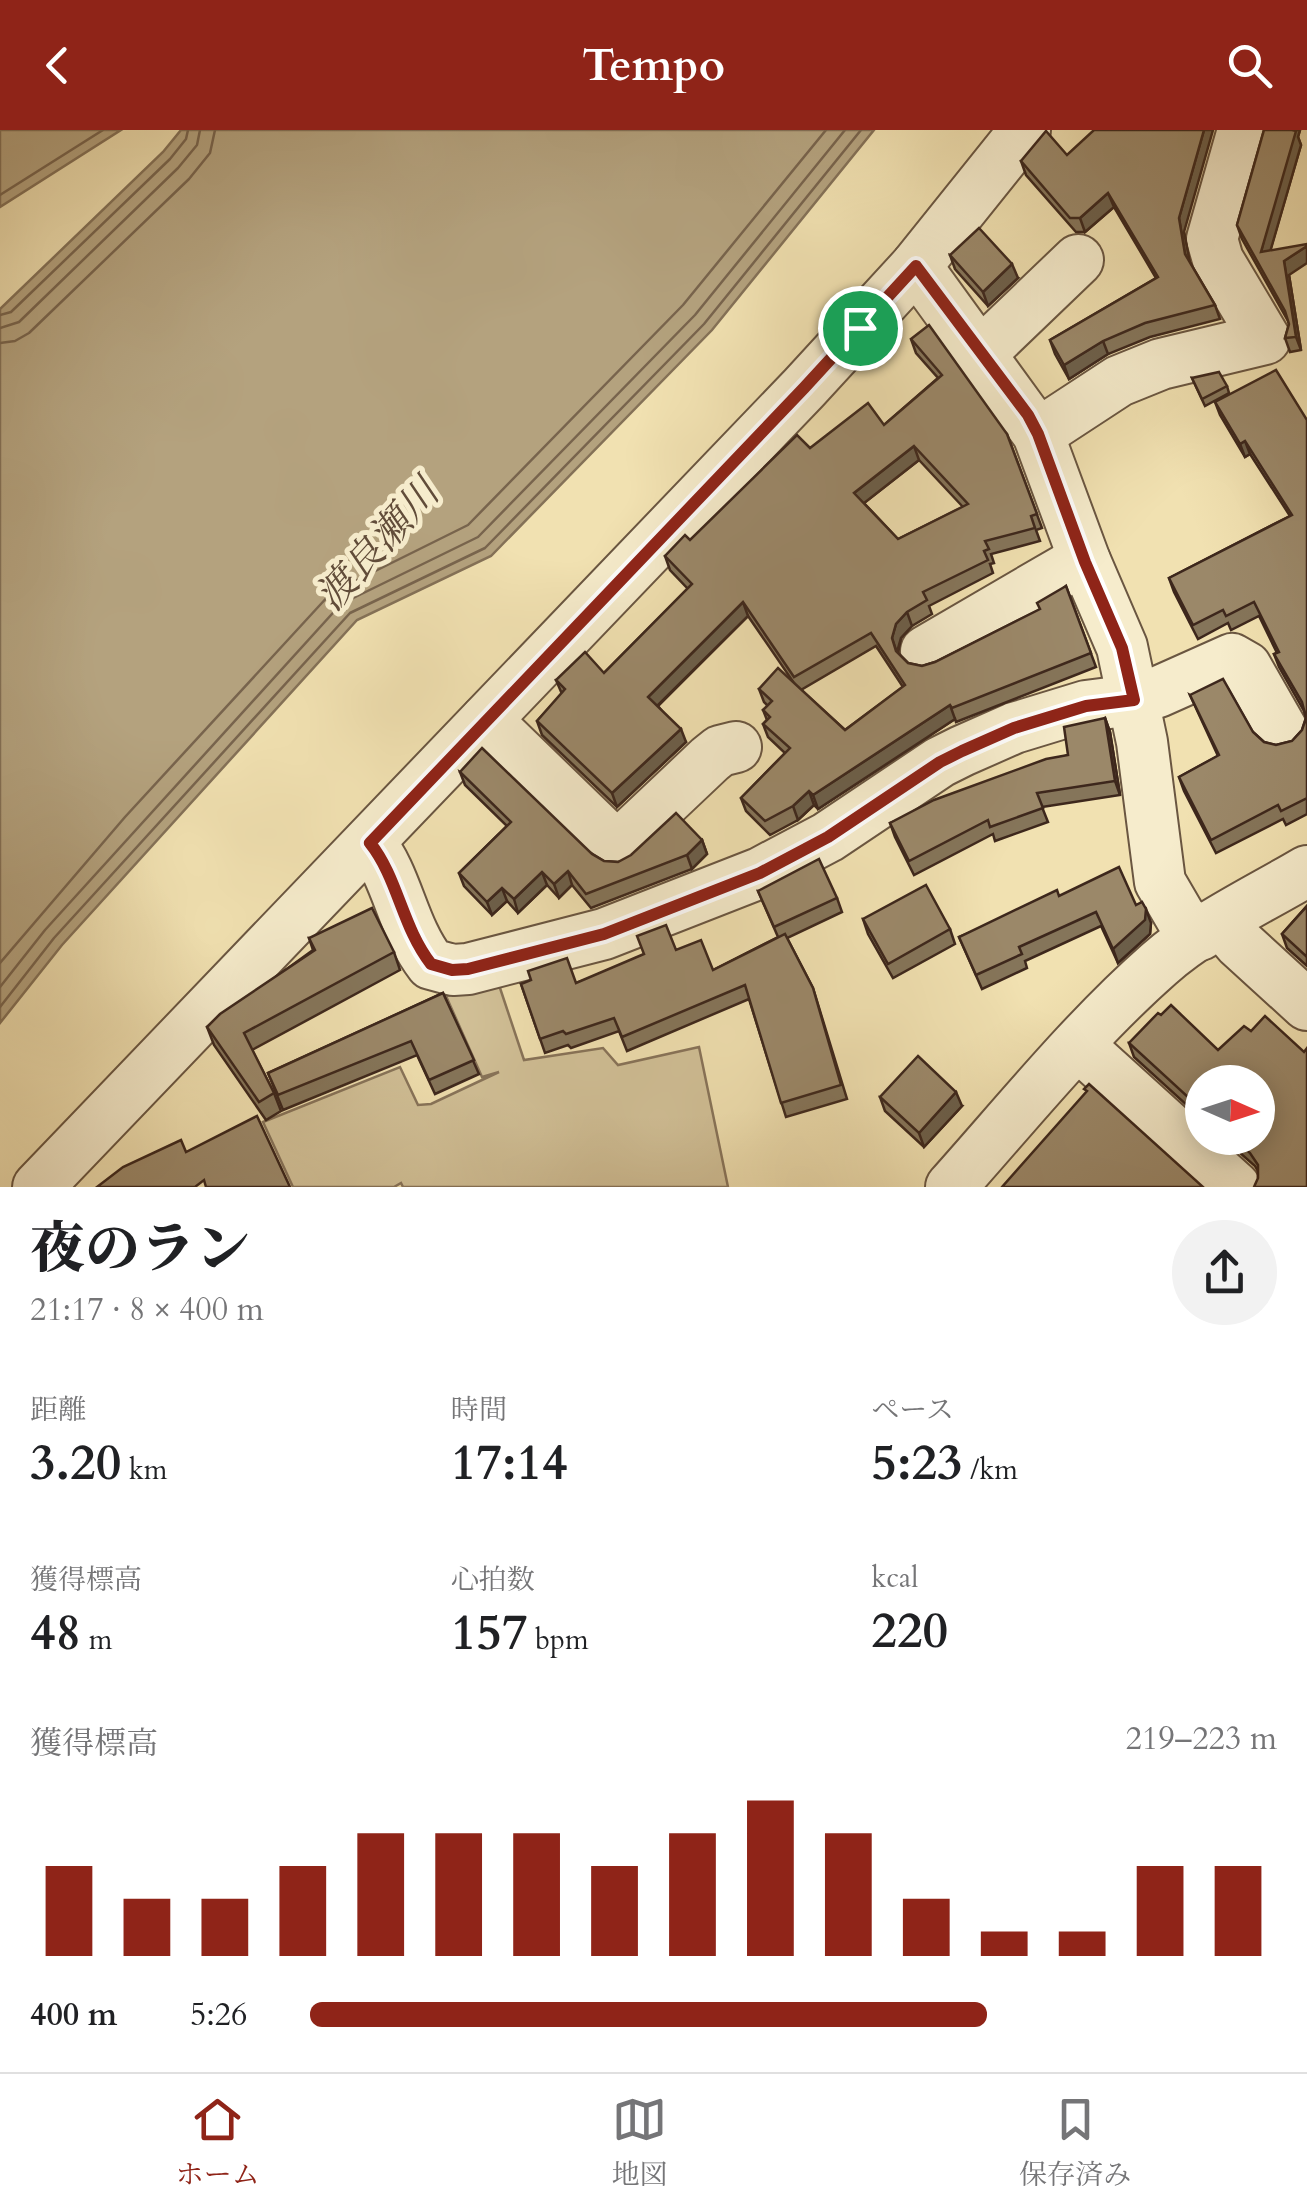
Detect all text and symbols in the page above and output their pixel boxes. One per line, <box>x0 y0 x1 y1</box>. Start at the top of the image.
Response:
text: Tempo <box>582 35 725 96</box>
icon: back <box>30 38 85 93</box>
icon: search <box>1222 38 1277 93</box>
pin <box>818 286 903 371</box>
icon: arrive <box>833 301 888 356</box>
water label: 渡良瀬川 <box>304 464 455 623</box>
north arrow <box>1185 1065 1275 1155</box>
map controls <box>1185 1065 1275 1155</box>
text: 夜のラン <box>30 1213 250 1287</box>
button: share <box>1172 1220 1277 1325</box>
text: 21:17 · 8 × 400 m <box>30 1288 264 1332</box>
text: 距離 <box>30 1391 86 1429</box>
text: 時間 <box>451 1391 507 1429</box>
text: ペース <box>871 1391 954 1429</box>
text: 3.20 <box>30 1429 121 1497</box>
text: 17:14 <box>451 1429 568 1497</box>
text: 5:23 <box>871 1429 963 1497</box>
text: km <box>121 1451 168 1489</box>
text: /km <box>963 1451 1018 1489</box>
text: kcal <box>871 1559 918 1597</box>
text: 獲得標高 <box>30 1561 142 1599</box>
text: 心拍数 <box>451 1561 535 1599</box>
text: 220 <box>871 1597 948 1665</box>
text: 48 <box>30 1599 81 1667</box>
text: 157 <box>451 1599 528 1667</box>
text: m <box>81 1621 112 1659</box>
text: bpm <box>528 1621 589 1659</box>
text: 219–223 m <box>1125 1717 1277 1761</box>
text: 獲得標高 <box>30 1722 158 1766</box>
text: 400 m <box>30 1993 117 2037</box>
text: 5:26 <box>190 1993 247 2037</box>
tab: ホーム <box>176 2092 260 2194</box>
tab: 地図 <box>611 2092 667 2194</box>
tab: 保存済み <box>1019 2092 1131 2194</box>

